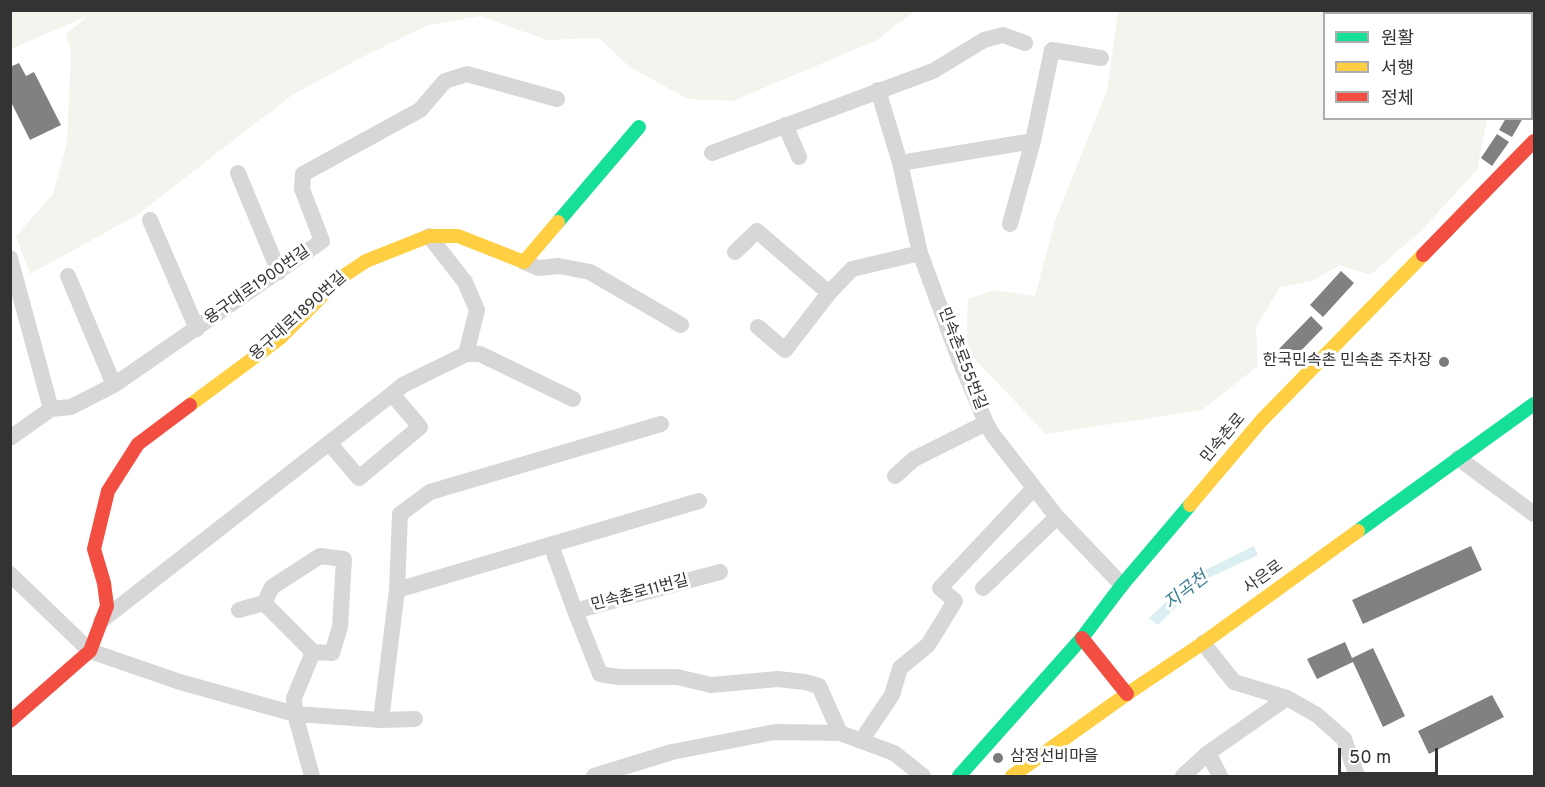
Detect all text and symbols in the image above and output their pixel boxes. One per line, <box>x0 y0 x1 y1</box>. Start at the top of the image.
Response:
legend <box>1323 12 1533 120</box>
text: 원활 <box>1381 28 1414 51</box>
text: 서행 <box>1381 58 1414 81</box>
text: 정체 <box>1381 88 1414 111</box>
street label: 용구대로1900번길 <box>202 243 314 329</box>
street label: 용구대로1890번길 <box>247 269 351 365</box>
street label: 민속촌로55번길 <box>933 305 989 413</box>
place label: 한국민속촌 민속촌 주차장 <box>1263 352 1432 372</box>
marker: 한국민속촌 민속촌 주차장 <box>1437 355 1451 369</box>
street label: 민속촌로 <box>1198 410 1250 468</box>
street label: 사은로 <box>1240 557 1288 599</box>
water label: 지곡천 <box>1161 568 1213 616</box>
street label: 민속촌로11번길 <box>589 572 691 616</box>
scale bar <box>1341 736 1442 774</box>
text: 50 m <box>1349 747 1391 770</box>
place label: 삼정선비마을 <box>1010 748 1098 768</box>
marker: 삼정선비마을 <box>991 751 1005 765</box>

